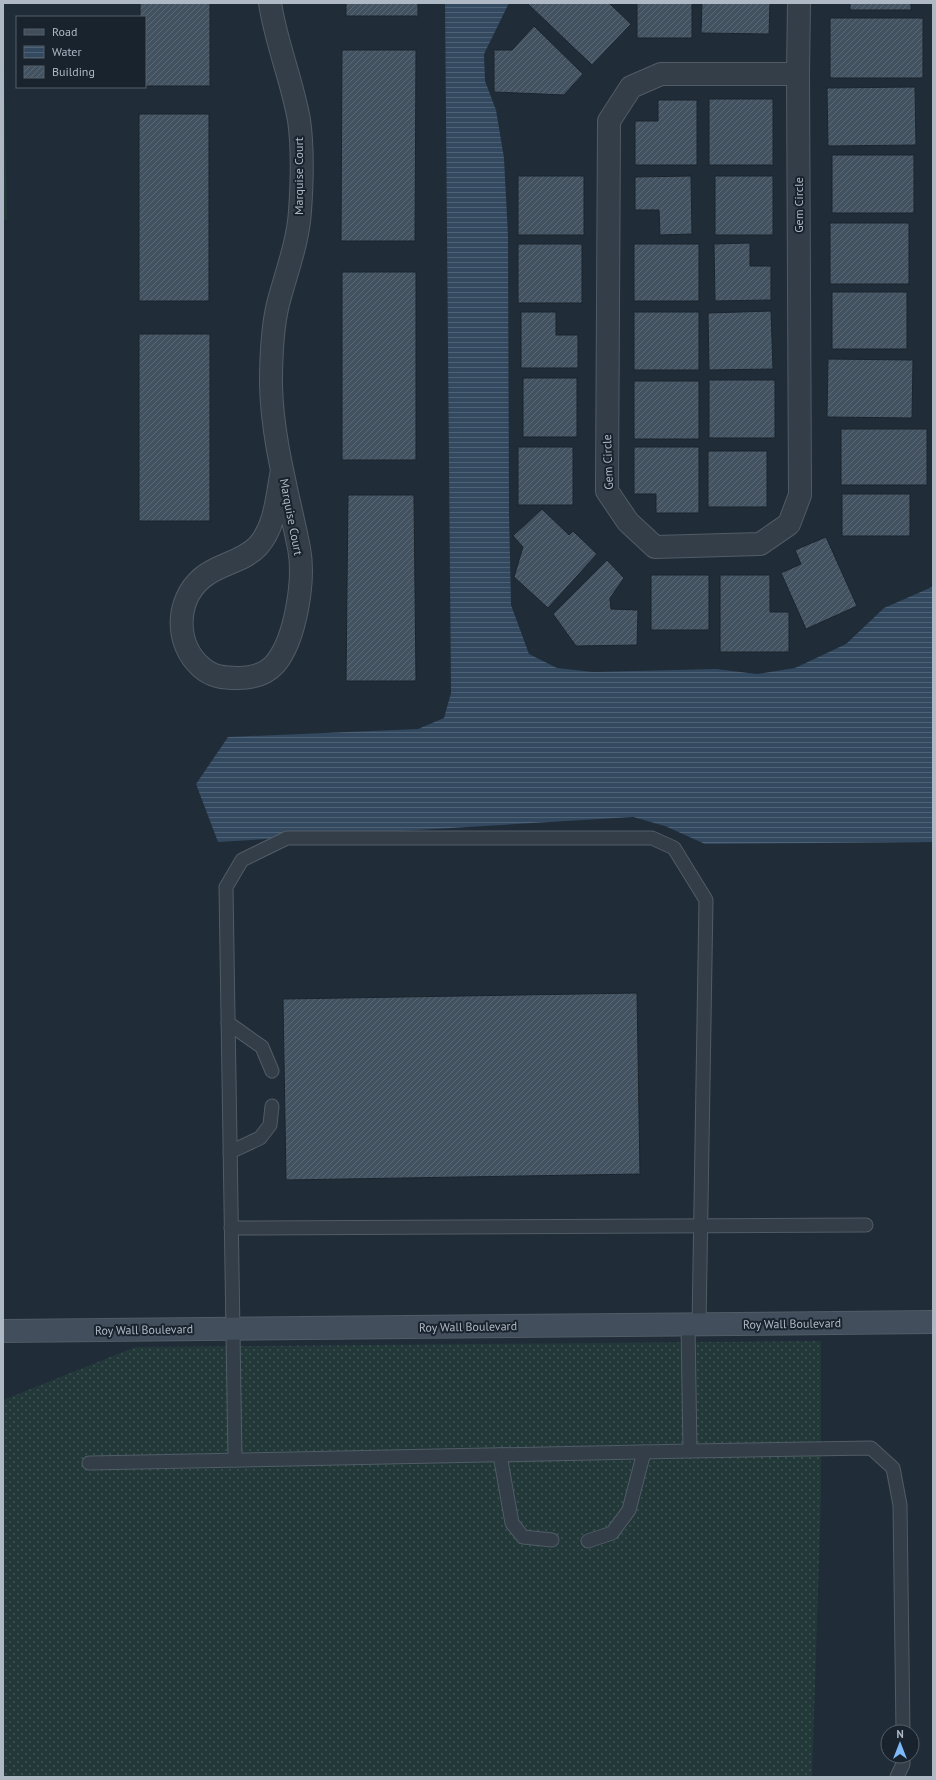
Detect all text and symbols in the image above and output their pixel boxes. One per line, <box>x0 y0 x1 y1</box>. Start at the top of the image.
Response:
legend <box>16 16 146 88</box>
text: Road <box>52 24 77 39</box>
text: Water <box>52 44 82 59</box>
text: Building <box>52 64 95 79</box>
street label: Marquise Court <box>291 137 306 215</box>
street label: Gem Circle <box>791 177 806 233</box>
street label: Gem Circle <box>599 434 616 490</box>
street label: Marquise Court <box>277 477 306 557</box>
street label: Roy Wall Boulevard <box>743 1315 841 1332</box>
street label: Roy Wall Boulevard <box>419 1318 517 1335</box>
street label: Roy Wall Boulevard <box>95 1321 193 1338</box>
north arrow <box>880 1724 920 1764</box>
text: N <box>896 1727 904 1741</box>

